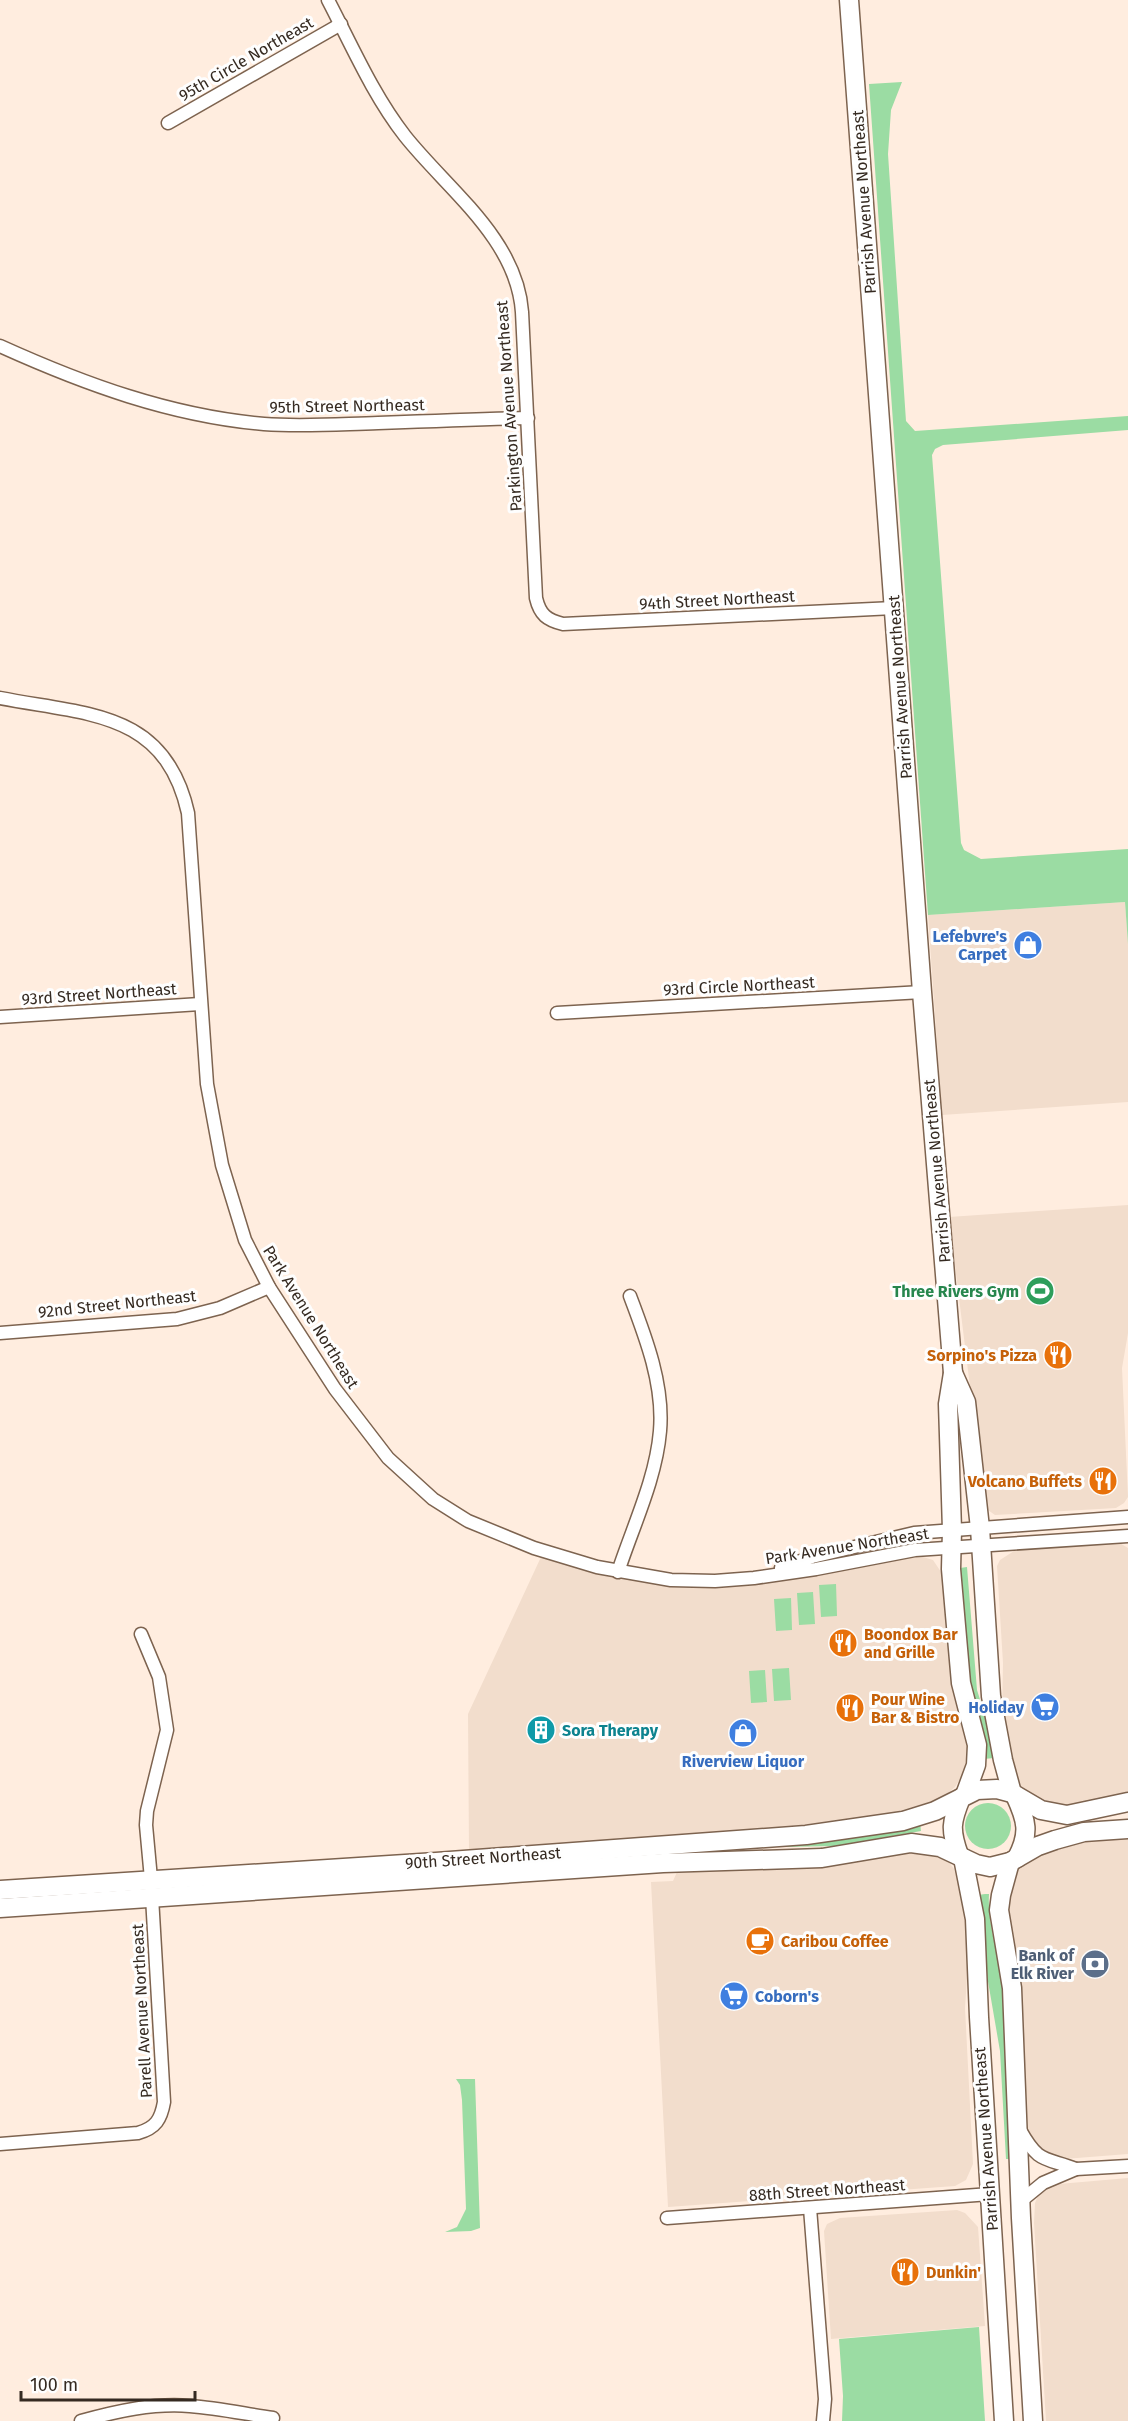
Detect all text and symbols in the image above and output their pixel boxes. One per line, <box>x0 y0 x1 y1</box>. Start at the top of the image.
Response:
street label: 95th Circle Northeast <box>175 13 317 105</box>
street label: Parrish Avenue Northeast <box>848 109 880 295</box>
street label: Parkington Avenue Northeast <box>492 300 526 512</box>
street label: 95th Street Northeast <box>269 395 425 417</box>
street label: 94th Street Northeast <box>639 586 795 614</box>
street label: Parrish Avenue Northeast <box>884 594 916 780</box>
place label: Lefebvre's Carpet <box>932 927 1008 964</box>
shop icon: Lefebvre's Carpet <box>1012 929 1044 961</box>
street label: 93rd Circle Northeast <box>663 973 816 999</box>
street label: 93rd Street Northeast <box>21 979 177 1009</box>
street label: Parrish Avenue Northeast <box>919 1078 954 1264</box>
street label: Park Avenue Northeast <box>259 1242 363 1392</box>
sports icon: Three Rivers Gym <box>1024 1275 1056 1307</box>
place label: Three Rivers Gym <box>893 1282 1019 1301</box>
street label: 92nd Street Northeast <box>37 1286 197 1322</box>
restaurant icon: Sorpino's Pizza <box>1042 1339 1074 1371</box>
place label: Sorpino's Pizza <box>927 1346 1037 1365</box>
restaurant icon: Volcano Buffets <box>1087 1465 1119 1497</box>
place label: Volcano Buffets <box>967 1472 1082 1491</box>
street label: Park Avenue Northeast <box>764 1524 930 1568</box>
place label: Boondox Bar and Grille <box>864 1625 958 1662</box>
restaurant icon: Boondox Bar and Grille <box>827 1627 859 1659</box>
place label: Pour Wine Bar & Bistro <box>871 1690 959 1727</box>
supermarket icon: Holiday <box>1029 1691 1061 1723</box>
restaurant icon: Pour Wine Bar & Bistro <box>834 1692 866 1724</box>
place label: Holiday <box>968 1698 1025 1717</box>
building icon: Sora Therapy <box>525 1714 557 1746</box>
shop icon: Riverview Liquor <box>727 1717 759 1749</box>
place label: Sora Therapy <box>562 1721 659 1740</box>
place label: Riverview Liquor <box>682 1752 805 1771</box>
street label: 90th Street Northeast <box>404 1843 562 1873</box>
street label: Parell Avenue Northeast <box>128 1923 156 2099</box>
cafe icon: Caribou Coffee <box>744 1925 776 1957</box>
place label: Caribou Coffee <box>781 1932 889 1951</box>
place label: Bank of Elk River <box>1011 1946 1075 1983</box>
bank icon: Bank of Elk River <box>1079 1948 1111 1980</box>
supermarket icon: Coborn's <box>718 1980 750 2012</box>
place label: Coborn's <box>755 1987 819 2006</box>
street label: Parrish Avenue Northeast <box>970 2046 1002 2232</box>
street label: 88th Street Northeast <box>748 2175 906 2205</box>
restaurant icon: Dunkin' <box>889 2256 921 2288</box>
place label: Dunkin' <box>926 2263 981 2282</box>
scale bar <box>21 2364 195 2402</box>
text: 100 m <box>30 2374 78 2396</box>

